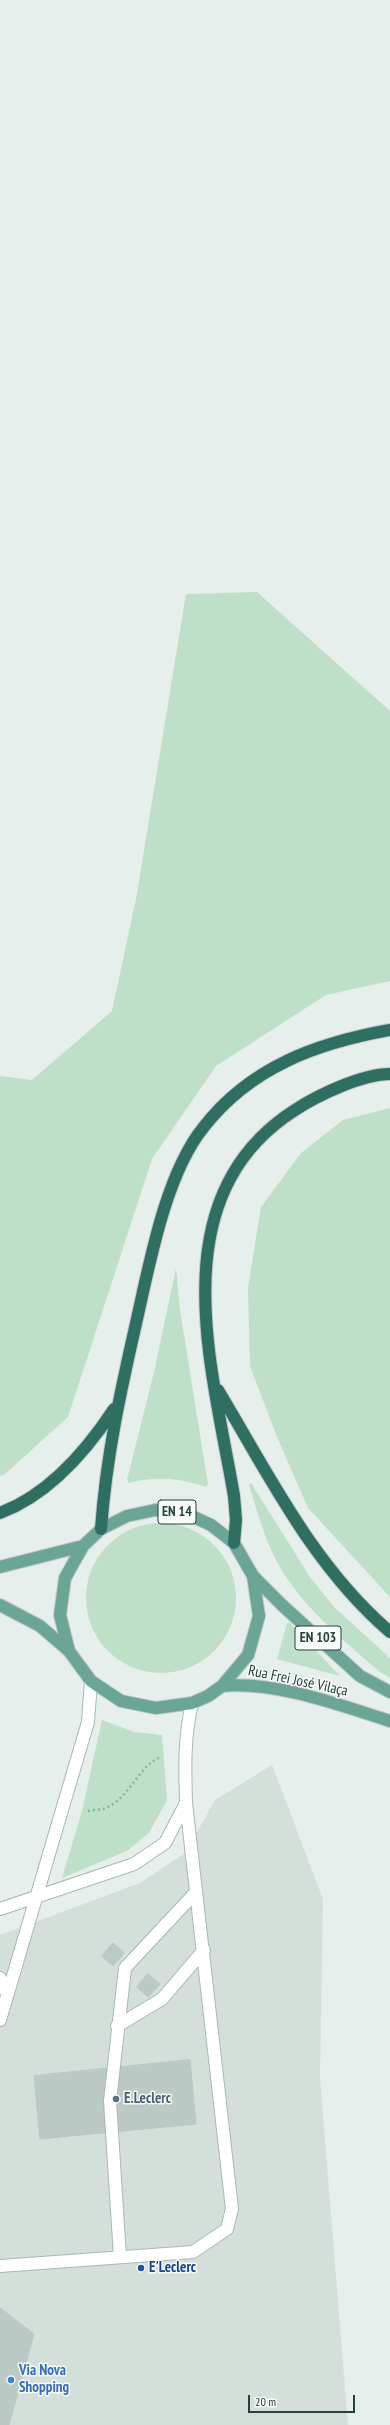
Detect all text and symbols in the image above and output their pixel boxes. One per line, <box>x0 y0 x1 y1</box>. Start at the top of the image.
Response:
road number: EN 14 <box>158 1500 196 1524</box>
road number: EN 103 <box>295 1626 341 1650</box>
street label: Rua Frei José Vilaça <box>247 1662 349 1700</box>
place label: E.Leclerc <box>124 2090 171 2108</box>
marker: E.Leclerc <box>111 2094 121 2104</box>
place label: E'Leclerc <box>149 2259 196 2277</box>
marker: E'Leclerc <box>136 2263 146 2273</box>
place label: Via Nova Shopping <box>19 2362 69 2397</box>
marker: Via Nova Shopping <box>6 2375 16 2385</box>
scale bar <box>250 2387 357 2413</box>
text: 20 m <box>255 2394 276 2409</box>

